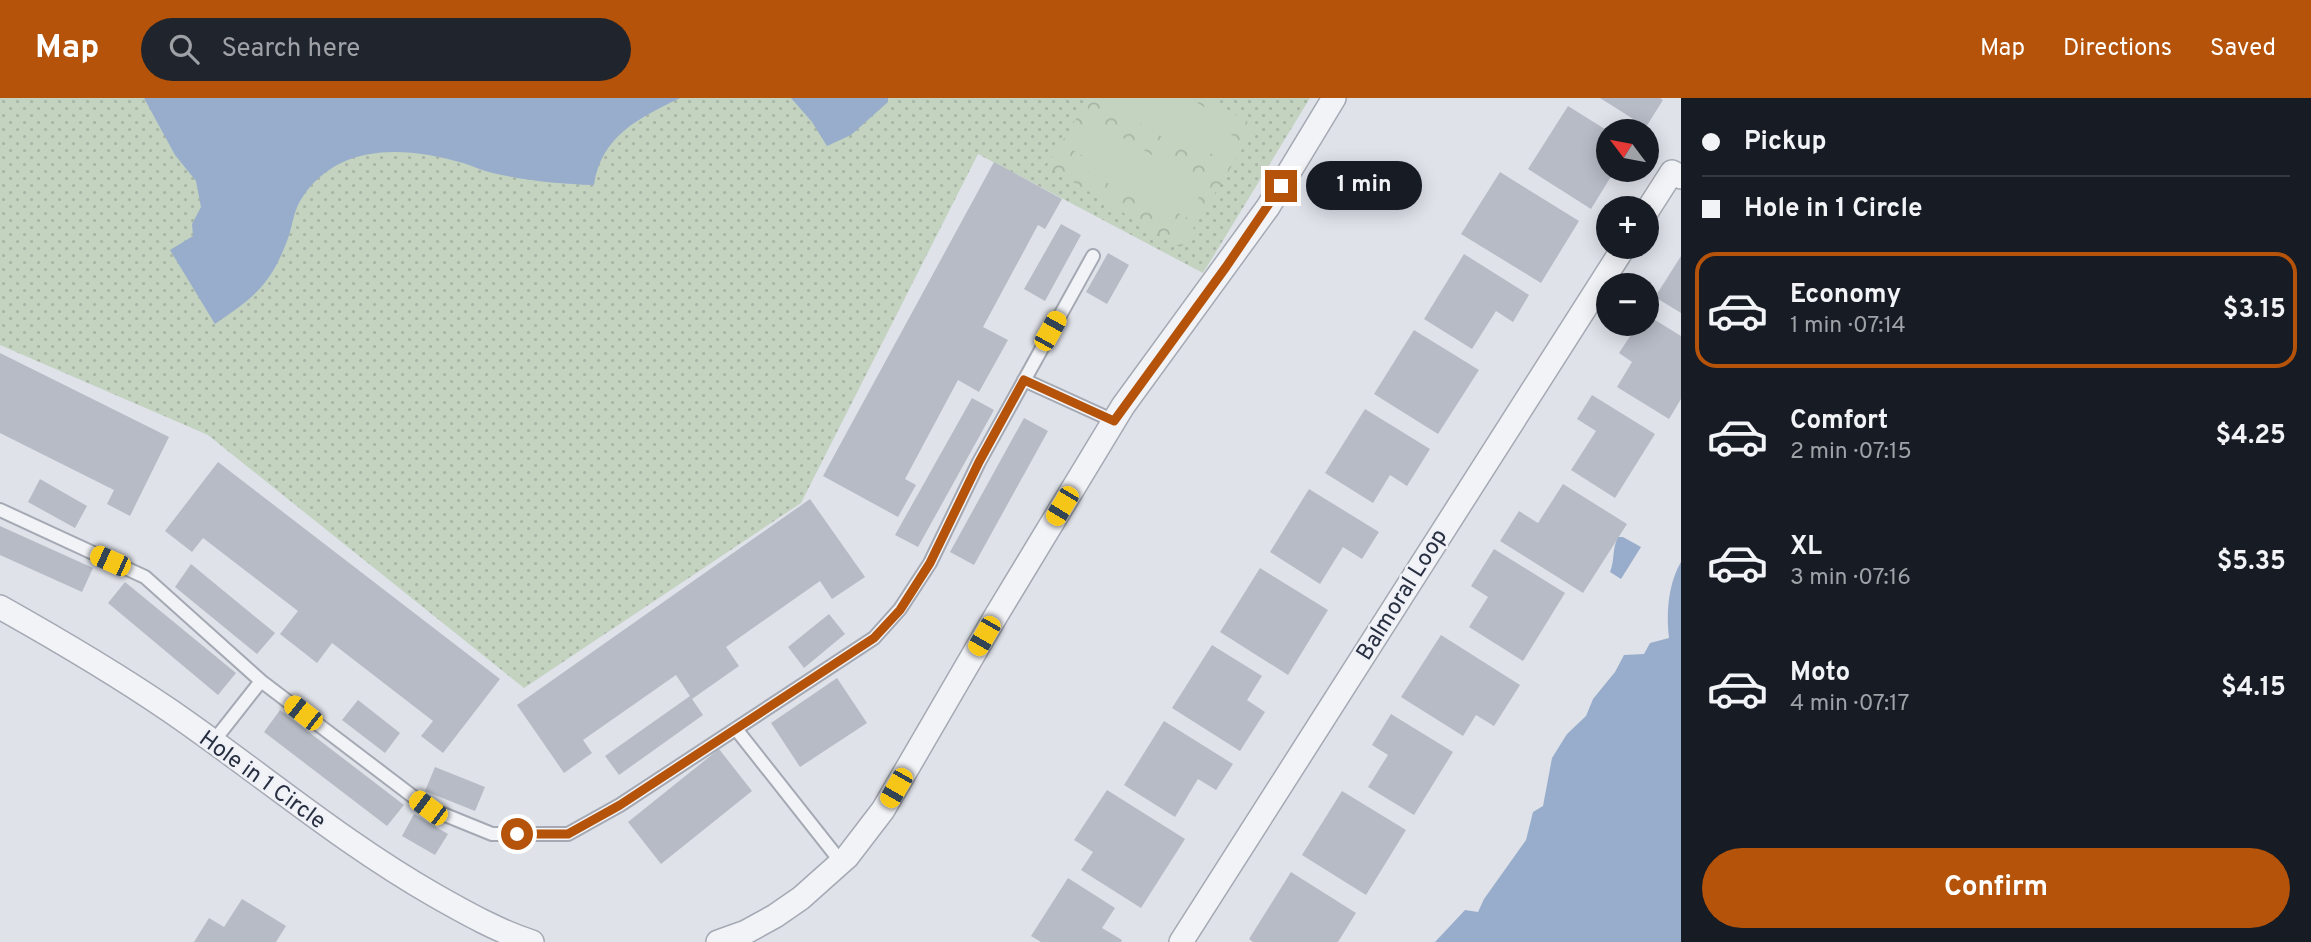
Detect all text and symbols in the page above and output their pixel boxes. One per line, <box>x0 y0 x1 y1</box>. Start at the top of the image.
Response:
search box <box>141 18 631 81</box>
text: Map <box>35 28 99 70</box>
icon: search <box>165 30 203 68</box>
text: Search here <box>221 33 360 66</box>
text: Map <box>1980 34 2025 64</box>
text: Directions <box>2063 34 2172 64</box>
text: Saved <box>2210 34 2276 64</box>
north arrow <box>1596 119 1659 182</box>
map controls <box>1596 119 1659 336</box>
text: Pickup <box>1744 126 1827 159</box>
callout: 1 min <box>1306 162 1421 210</box>
route end <box>1265 170 1297 202</box>
text: 1 min <box>1336 171 1392 200</box>
text: Hole in 1 Circle <box>1744 193 1922 226</box>
button: + <box>1596 196 1659 259</box>
button: − <box>1596 273 1659 336</box>
icon: car <box>1706 279 1769 342</box>
text: Economy <box>1790 279 1901 312</box>
text: $3.15 <box>2223 294 2286 327</box>
car <box>1031 308 1070 354</box>
text: 1 min · 07:14 <box>1790 312 1906 341</box>
icon: car <box>1706 405 1769 468</box>
text: Comfort <box>1790 405 1888 438</box>
text: $4.25 <box>2216 420 2286 453</box>
text: 2 min · 07:15 <box>1790 438 1912 467</box>
car <box>1043 483 1082 529</box>
street label: Balmoral Loop <box>1351 524 1455 667</box>
icon: car <box>1706 531 1769 594</box>
text: XL <box>1790 531 1822 564</box>
car <box>87 543 134 579</box>
text: $5.35 <box>2217 546 2286 579</box>
text: 3 min · 07:16 <box>1790 564 1911 593</box>
car <box>965 613 1004 659</box>
icon: car <box>1706 657 1769 720</box>
text: Moto <box>1790 657 1850 690</box>
text: $4.15 <box>2221 672 2286 705</box>
text: 4 min · 07:17 <box>1790 690 1910 719</box>
car <box>280 692 327 734</box>
street label: Hole in 1 Circle <box>192 725 331 837</box>
car <box>877 765 916 811</box>
car <box>405 787 452 829</box>
route start <box>501 818 533 850</box>
button: Confirm <box>1702 848 2290 928</box>

